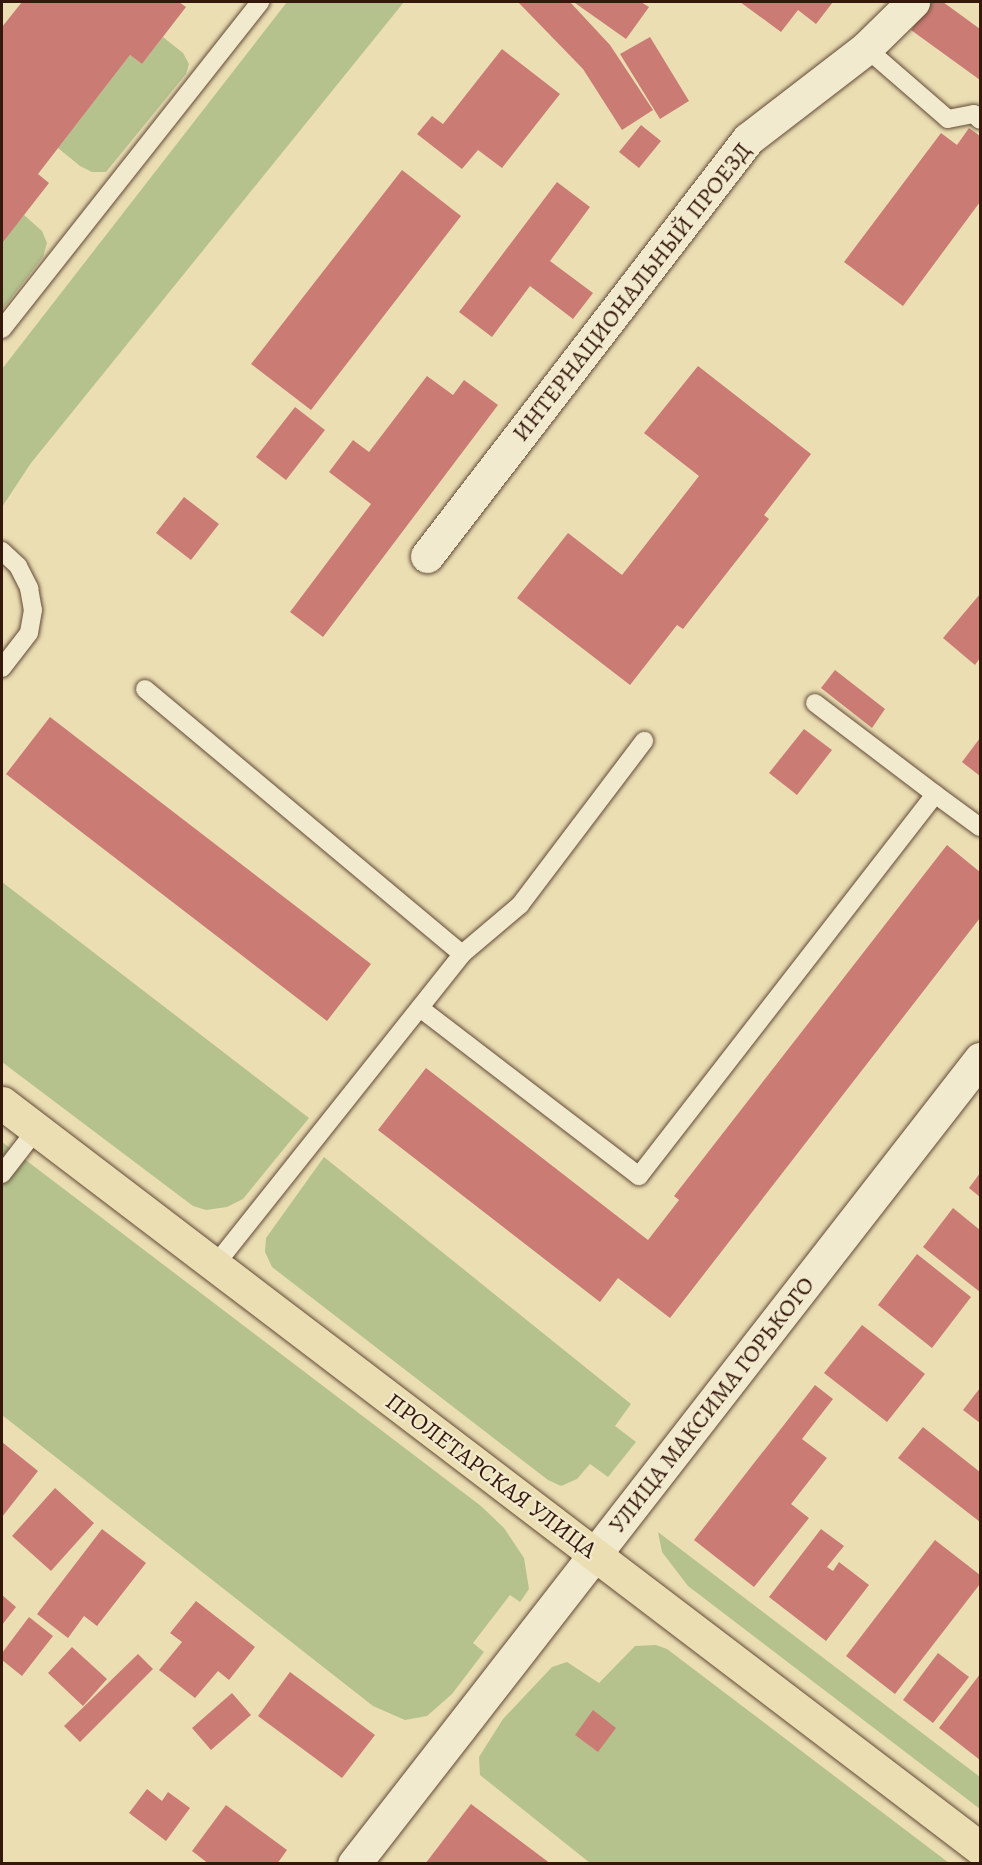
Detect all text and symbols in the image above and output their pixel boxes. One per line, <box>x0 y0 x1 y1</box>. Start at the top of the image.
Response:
street label: ИНТЕРНАЦИОНАЛЬНЫЙ ПРОЕЗД <box>506 137 758 447</box>
street label: УЛИЦА МАКСИМА ГОРЬКОГО <box>603 1271 821 1539</box>
street label: ПРОЛЕТАРСКАЯ УЛИЦА <box>380 1387 602 1565</box>

